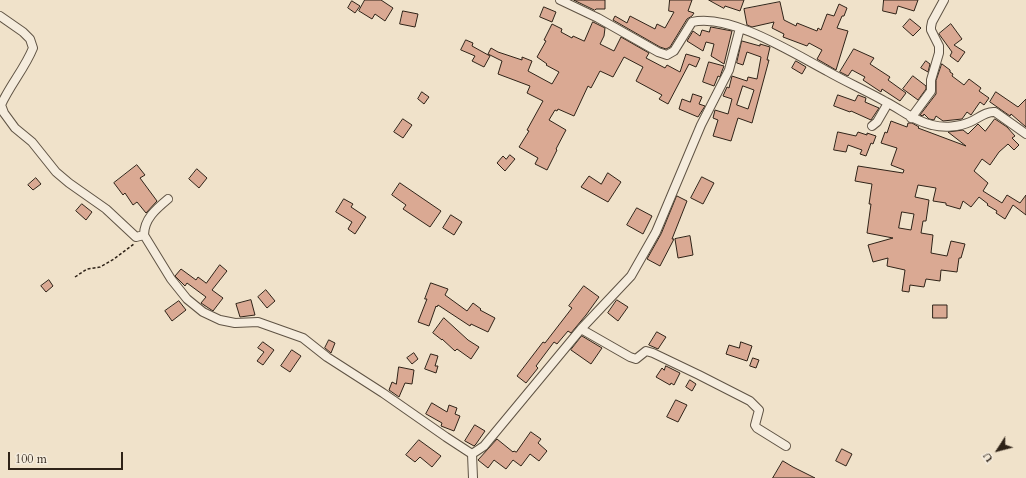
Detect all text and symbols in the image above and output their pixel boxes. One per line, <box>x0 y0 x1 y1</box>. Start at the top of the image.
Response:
north arrow <box>978 430 1018 470</box>
scale bar <box>10 444 125 470</box>
text: U <box>979 449 997 465</box>
text: 100 m <box>15 451 47 467</box>

